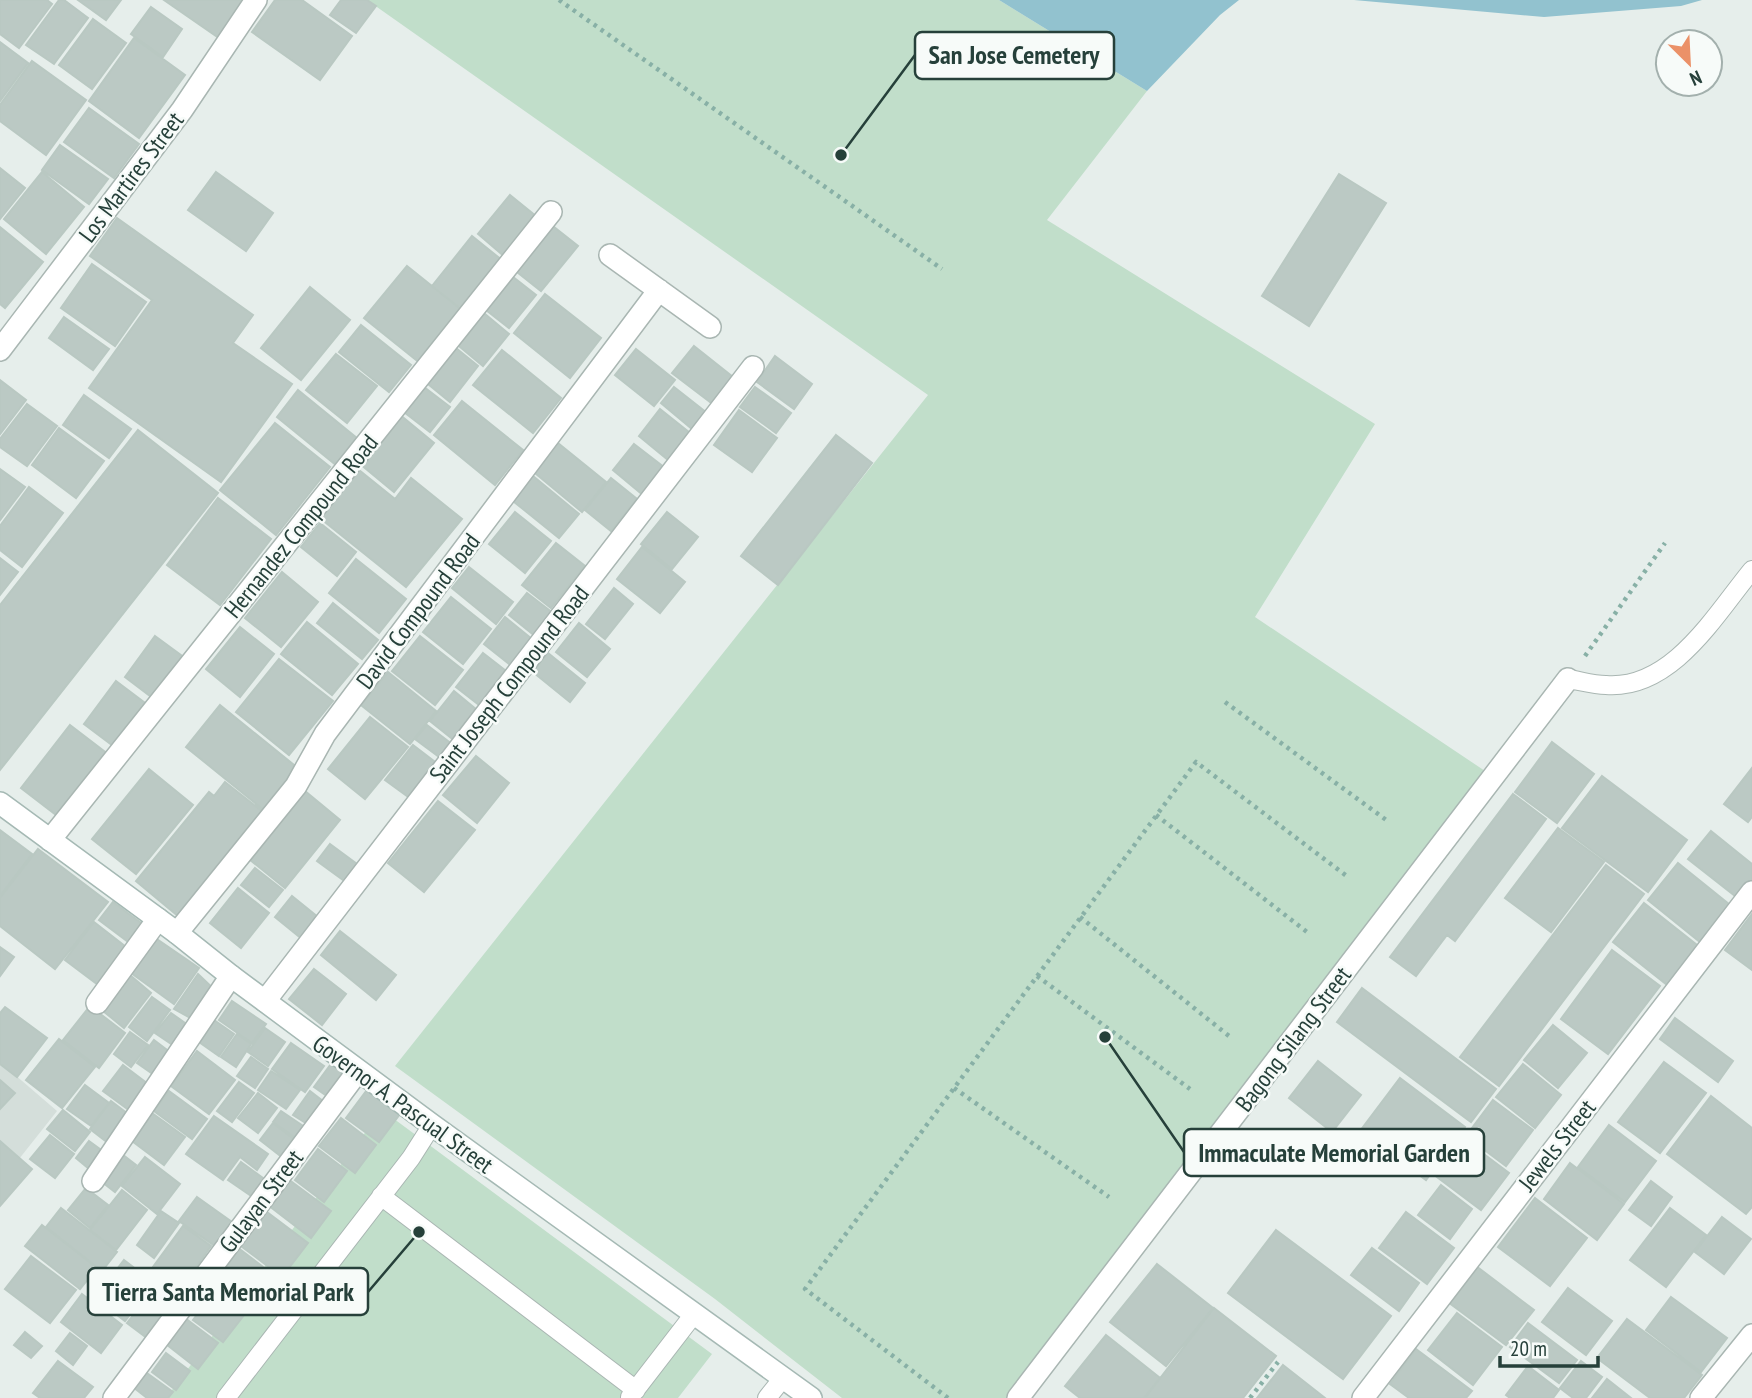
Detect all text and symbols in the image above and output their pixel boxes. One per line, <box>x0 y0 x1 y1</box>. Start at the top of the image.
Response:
north arrow <box>1654 28 1724 98</box>
callout: San Jose Cemetery <box>915 32 1114 79</box>
text: San Jose Cemetery <box>929 38 1100 71</box>
text: N <box>1686 65 1705 92</box>
street label: Los Martires Street <box>72 105 190 248</box>
street label: Hernandez Compound Road <box>217 428 385 624</box>
street label: David Compound Road <box>349 527 487 695</box>
street label: Saint Joseph Compound Road <box>422 579 596 789</box>
street label: Bagong Silang Street <box>1228 960 1358 1118</box>
street label: Governor A. Pascual Street <box>306 1028 500 1180</box>
street label: Jewels Street <box>1511 1093 1603 1198</box>
callout: Immaculate Memorial Garden <box>1184 1129 1484 1176</box>
text: Immaculate Memorial Garden <box>1198 1136 1470 1169</box>
street label: Gulayan Street <box>212 1143 310 1259</box>
callout: Tierra Santa Memorial Park <box>88 1268 368 1315</box>
text: Tierra Santa Memorial Park <box>102 1275 354 1308</box>
scale bar <box>1500 1324 1598 1368</box>
text: 20 m <box>1510 1335 1547 1362</box>

